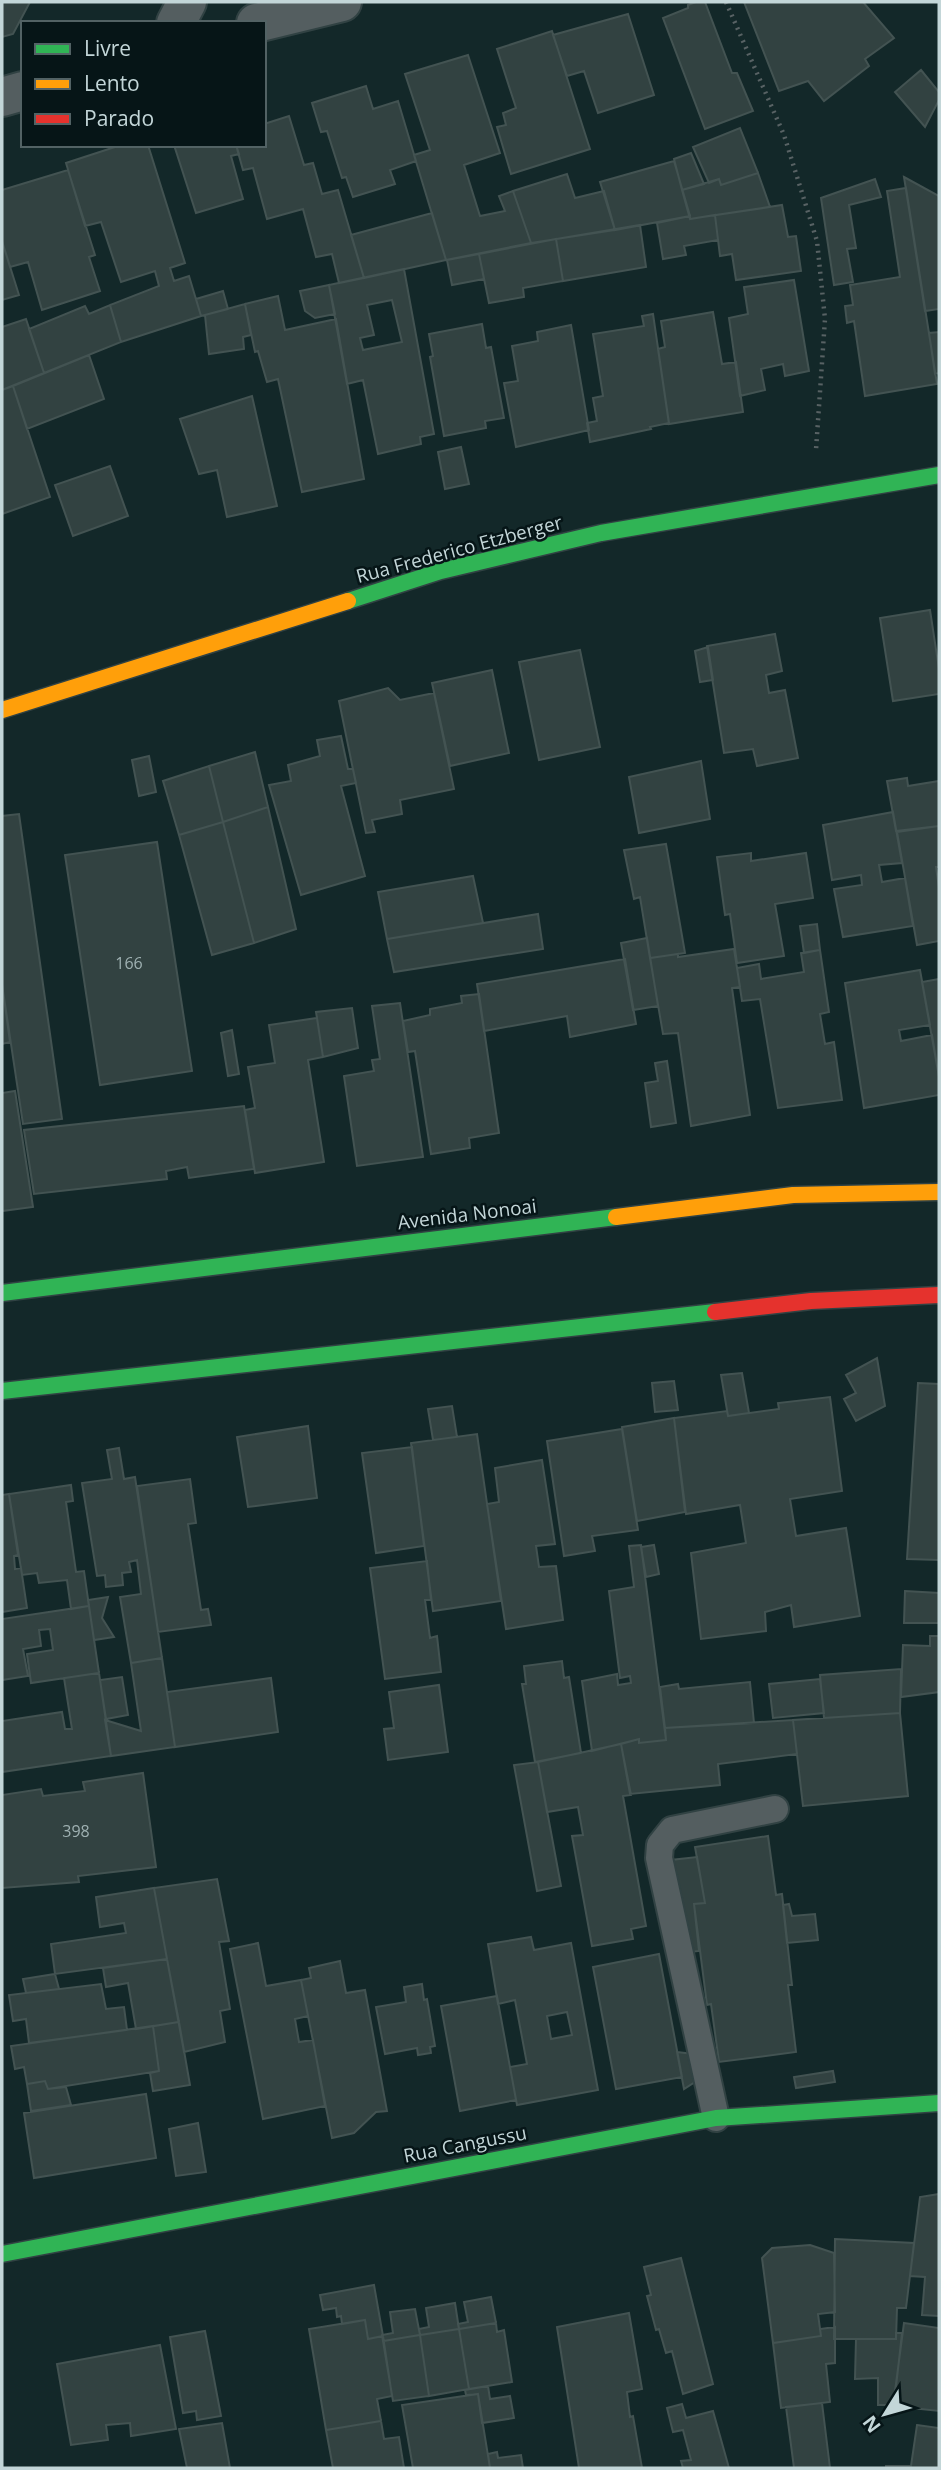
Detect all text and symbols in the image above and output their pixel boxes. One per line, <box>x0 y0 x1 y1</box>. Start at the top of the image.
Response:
legend <box>21 21 266 147</box>
text: Livre <box>84 34 131 62</box>
text: Lento <box>84 69 140 97</box>
text: Parado <box>84 104 154 132</box>
street label: Rua Frederico Etzberger <box>353 509 565 589</box>
house number: 166 <box>115 952 143 974</box>
street label: Avenida Nonoai <box>396 1193 538 1235</box>
house number: 398 <box>62 1820 90 1842</box>
street label: Rua Cangussu <box>401 2119 529 2169</box>
north arrow <box>850 2379 920 2449</box>
text: N <box>856 2410 886 2438</box>

